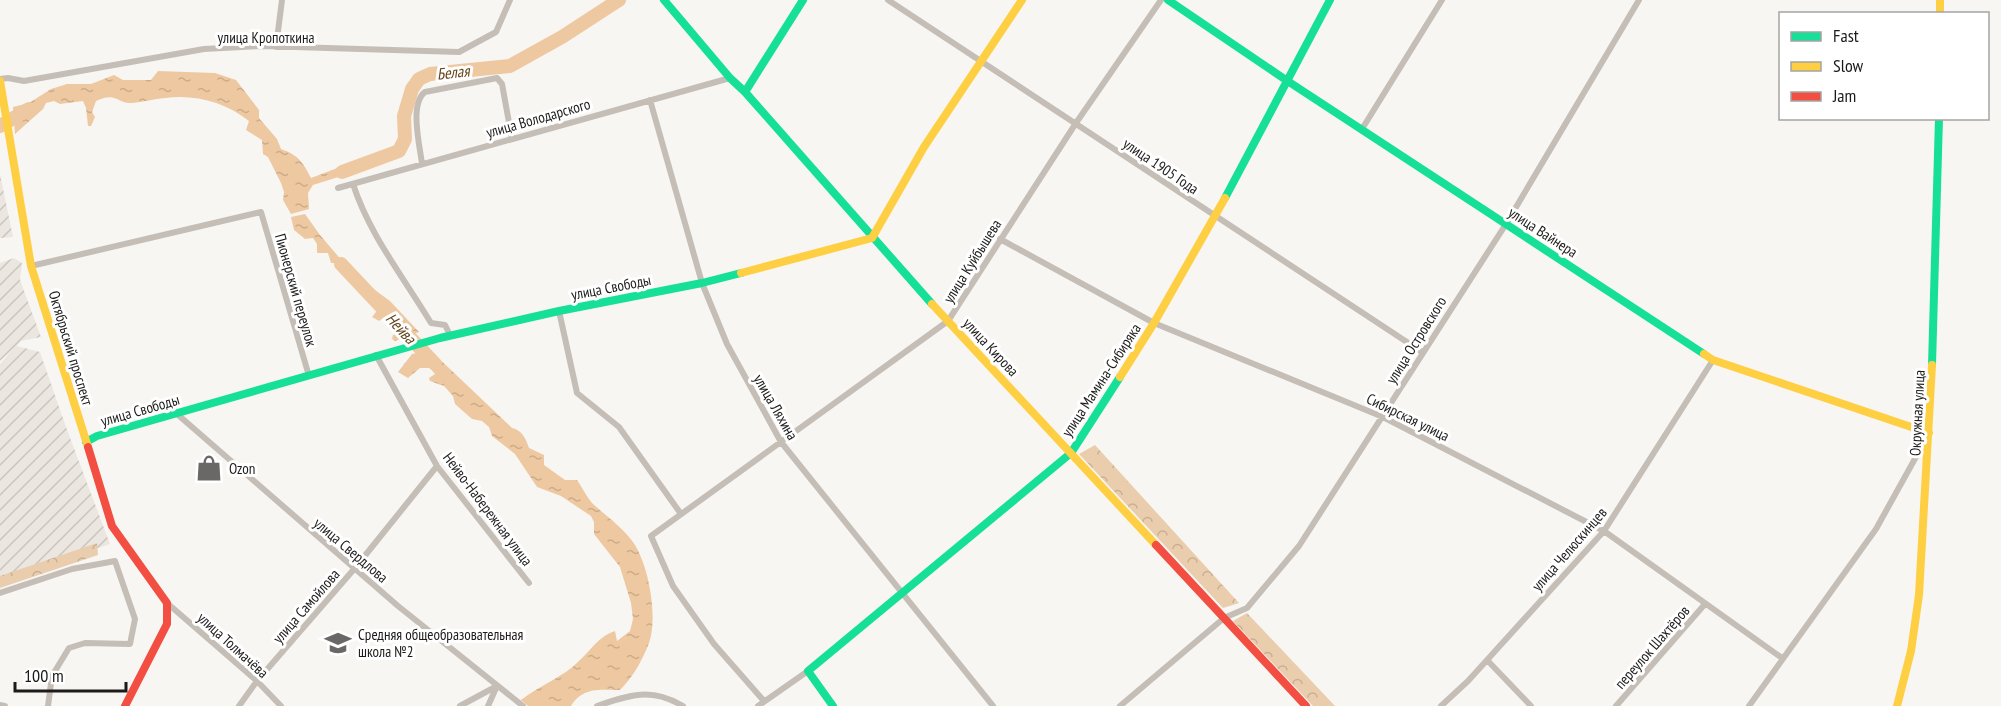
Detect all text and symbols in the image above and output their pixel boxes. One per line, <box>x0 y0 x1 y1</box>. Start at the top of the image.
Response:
legend <box>1779 12 1989 120</box>
text: Fast <box>1833 24 1859 47</box>
street label: улица Кропоткина <box>218 28 314 47</box>
text: Slow <box>1833 54 1864 77</box>
water label: Белая <box>436 60 472 84</box>
text: Jam <box>1832 84 1856 107</box>
street label: улица Володарского <box>484 94 592 142</box>
street label: улица 1905 Года <box>1120 134 1202 198</box>
street label: улица Вайнера <box>1505 203 1581 261</box>
street label: улица Куйбышева <box>939 216 1005 306</box>
street label: Пионерский переулок <box>271 231 321 349</box>
street label: улица Свободы <box>569 270 653 304</box>
street label: Октябрьский проспект <box>45 288 97 408</box>
street label: улица Островского <box>1382 293 1450 387</box>
water label: Нейва <box>382 308 421 349</box>
street label: улица Кирова <box>959 314 1023 380</box>
street label: улица Мамина-Сибиряка <box>1057 320 1145 440</box>
street label: Окружная улица <box>1905 369 1929 457</box>
street label: улица Ляхина <box>750 371 802 443</box>
street label: Сибирская улица <box>1363 389 1453 445</box>
street label: улица Свободы <box>98 390 182 430</box>
street label: Нейво-Набережная улица <box>439 448 537 570</box>
shop icon: Ozon <box>194 453 224 483</box>
place label: Ozon <box>229 459 255 478</box>
street label: улица Челюскинцев <box>1527 503 1611 595</box>
street label: улица Свердлова <box>310 513 392 587</box>
street label: улица Самойлова <box>269 565 343 647</box>
street label: переулок Шахтёров <box>1610 601 1694 693</box>
street label: улица Толмачёва <box>193 608 273 682</box>
place label: Средняя общеобразовательная школа №2 <box>358 625 524 661</box>
school or university icon: Средняя общеобразовательная школа №2 <box>323 628 353 658</box>
scale bar <box>15 655 126 693</box>
text: 100 m <box>24 664 64 687</box>

